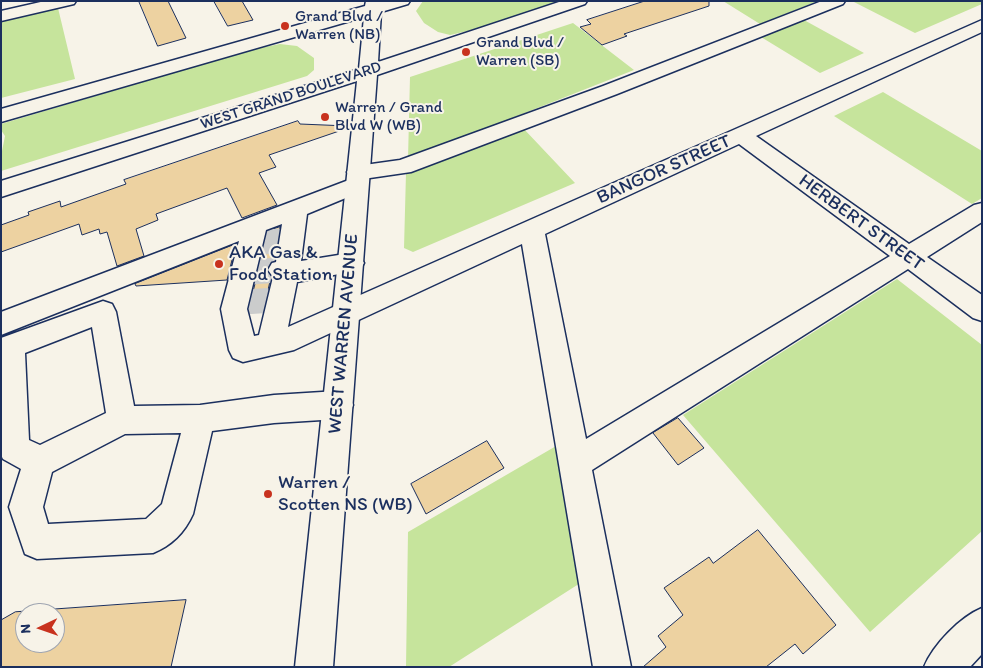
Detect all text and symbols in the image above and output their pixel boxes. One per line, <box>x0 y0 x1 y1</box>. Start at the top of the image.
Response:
place label: Grand Blvd / Warren (NB) <box>295 7 383 45</box>
marker: Grand Blvd / Warren (NB) <box>279 20 291 32</box>
place label: Grand Blvd / Warren (SB) <box>476 33 564 71</box>
marker: Grand Blvd / Warren (SB) <box>460 46 472 58</box>
street label: WEST GRAND BOULEVARD <box>198 58 384 134</box>
place label: Warren / Grand Blvd W (WB) <box>335 98 442 136</box>
marker: Warren / Grand Blvd W (WB) <box>319 111 331 123</box>
street label: BANGOR STREET <box>593 130 735 210</box>
street label: HERBERT STREET <box>794 170 928 276</box>
street label: WEST WARREN AVENUE <box>324 233 364 435</box>
place label: AKA Gas & Food Station <box>229 242 332 286</box>
marker: AKA Gas & Food Station <box>213 258 225 270</box>
place label: Warren / Scotten NS (WB) <box>278 472 413 516</box>
marker: Warren / Scotten NS (WB) <box>262 488 274 500</box>
north arrow <box>15 603 65 653</box>
text: N <box>17 624 34 634</box>

